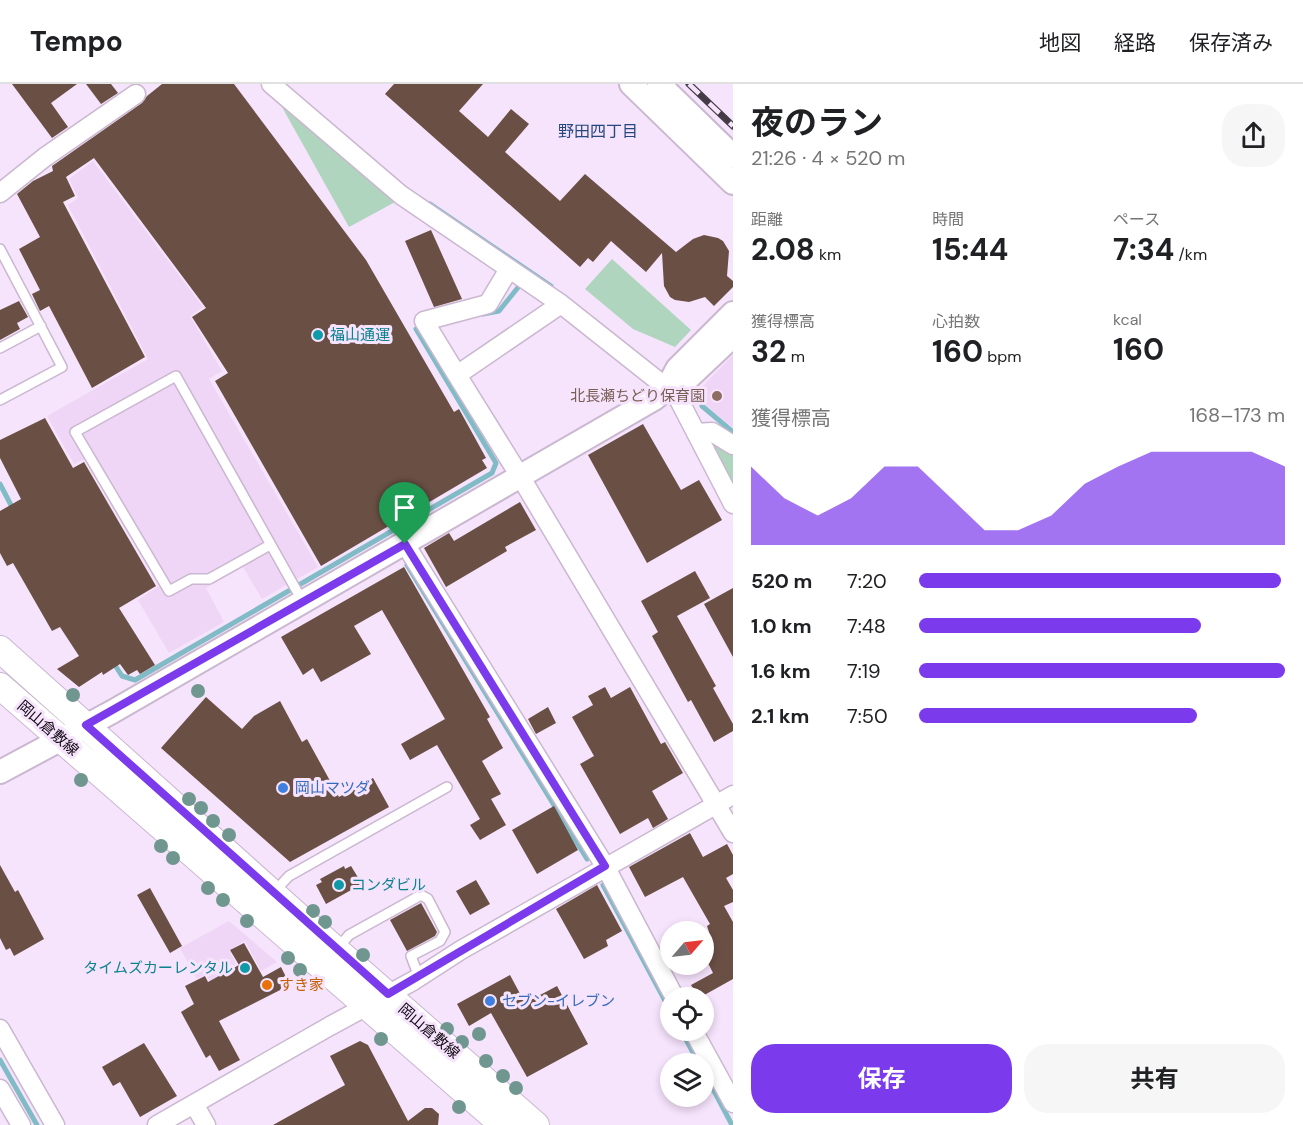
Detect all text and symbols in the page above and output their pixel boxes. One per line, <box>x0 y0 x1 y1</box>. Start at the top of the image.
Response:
text: Tempo <box>30 23 123 60</box>
text: 地図 <box>1039 29 1081 57</box>
text: 経路 <box>1114 29 1156 57</box>
text: 保存済み <box>1189 29 1273 57</box>
text: 夜のラン <box>751 101 883 144</box>
button: share <box>1222 104 1285 167</box>
district label: 野田四丁目 <box>558 121 638 142</box>
text: 21:26 · 4 × 520 m <box>751 145 905 171</box>
text: 距離 <box>751 209 783 230</box>
text: 時間 <box>932 209 964 230</box>
text: ペース <box>1113 209 1160 230</box>
text: 2.08 <box>751 230 815 269</box>
text: 15:44 <box>932 230 1008 269</box>
text: 7:34 <box>1113 230 1174 269</box>
text: km <box>815 244 841 265</box>
text: /km <box>1174 244 1207 265</box>
text: kcal <box>1113 309 1142 330</box>
text: 獲得標高 <box>751 311 815 332</box>
text: 心拍数 <box>932 311 980 332</box>
place label: 福山通運 <box>330 325 390 345</box>
marker: 福山通運 <box>311 328 325 342</box>
text: 160 <box>1113 330 1164 369</box>
text: 32 <box>751 332 786 371</box>
text: 160 <box>932 332 983 371</box>
text: m <box>786 346 805 367</box>
text: bpm <box>983 346 1022 367</box>
place label: 北長瀬ちどり保育園 <box>570 386 705 406</box>
marker: 北長瀬ちどり保育園 <box>710 389 724 403</box>
text: 168–173 m <box>1189 402 1285 428</box>
text: 獲得標高 <box>751 405 831 431</box>
pin <box>379 482 430 544</box>
icon: arrive <box>388 491 421 524</box>
text: 520 m <box>751 568 812 594</box>
text: 7:20 <box>847 568 887 594</box>
text: 1.0 km <box>751 613 812 639</box>
text: 7:48 <box>847 613 886 639</box>
text: 1.6 km <box>751 658 810 684</box>
text: 7:19 <box>847 658 881 684</box>
street label: 岡山倉敷線 <box>13 696 83 760</box>
text: 2.1 km <box>751 703 809 729</box>
text: 7:50 <box>847 703 888 729</box>
place label: 岡山マツダ <box>295 778 370 798</box>
marker: 岡山マツダ <box>276 781 290 795</box>
place label: コンダビル <box>351 875 426 895</box>
marker: コンダビル <box>332 878 346 892</box>
north arrow <box>660 921 714 975</box>
map controls <box>660 921 714 1107</box>
place label: タイムズカーレンタル <box>83 958 233 978</box>
marker: タイムズカーレンタル <box>238 961 252 975</box>
place label: すき家 <box>279 975 324 995</box>
marker: すき家 <box>260 978 274 992</box>
button: locate <box>660 987 714 1041</box>
place label: セブン-イレブン <box>502 991 615 1011</box>
marker: セブン-イレブン <box>483 994 497 1008</box>
street label: 岡山倉敷線 <box>394 999 464 1063</box>
button: 保存 <box>751 1044 1012 1113</box>
button: 共有 <box>1024 1044 1285 1113</box>
button: layers <box>660 1053 714 1107</box>

